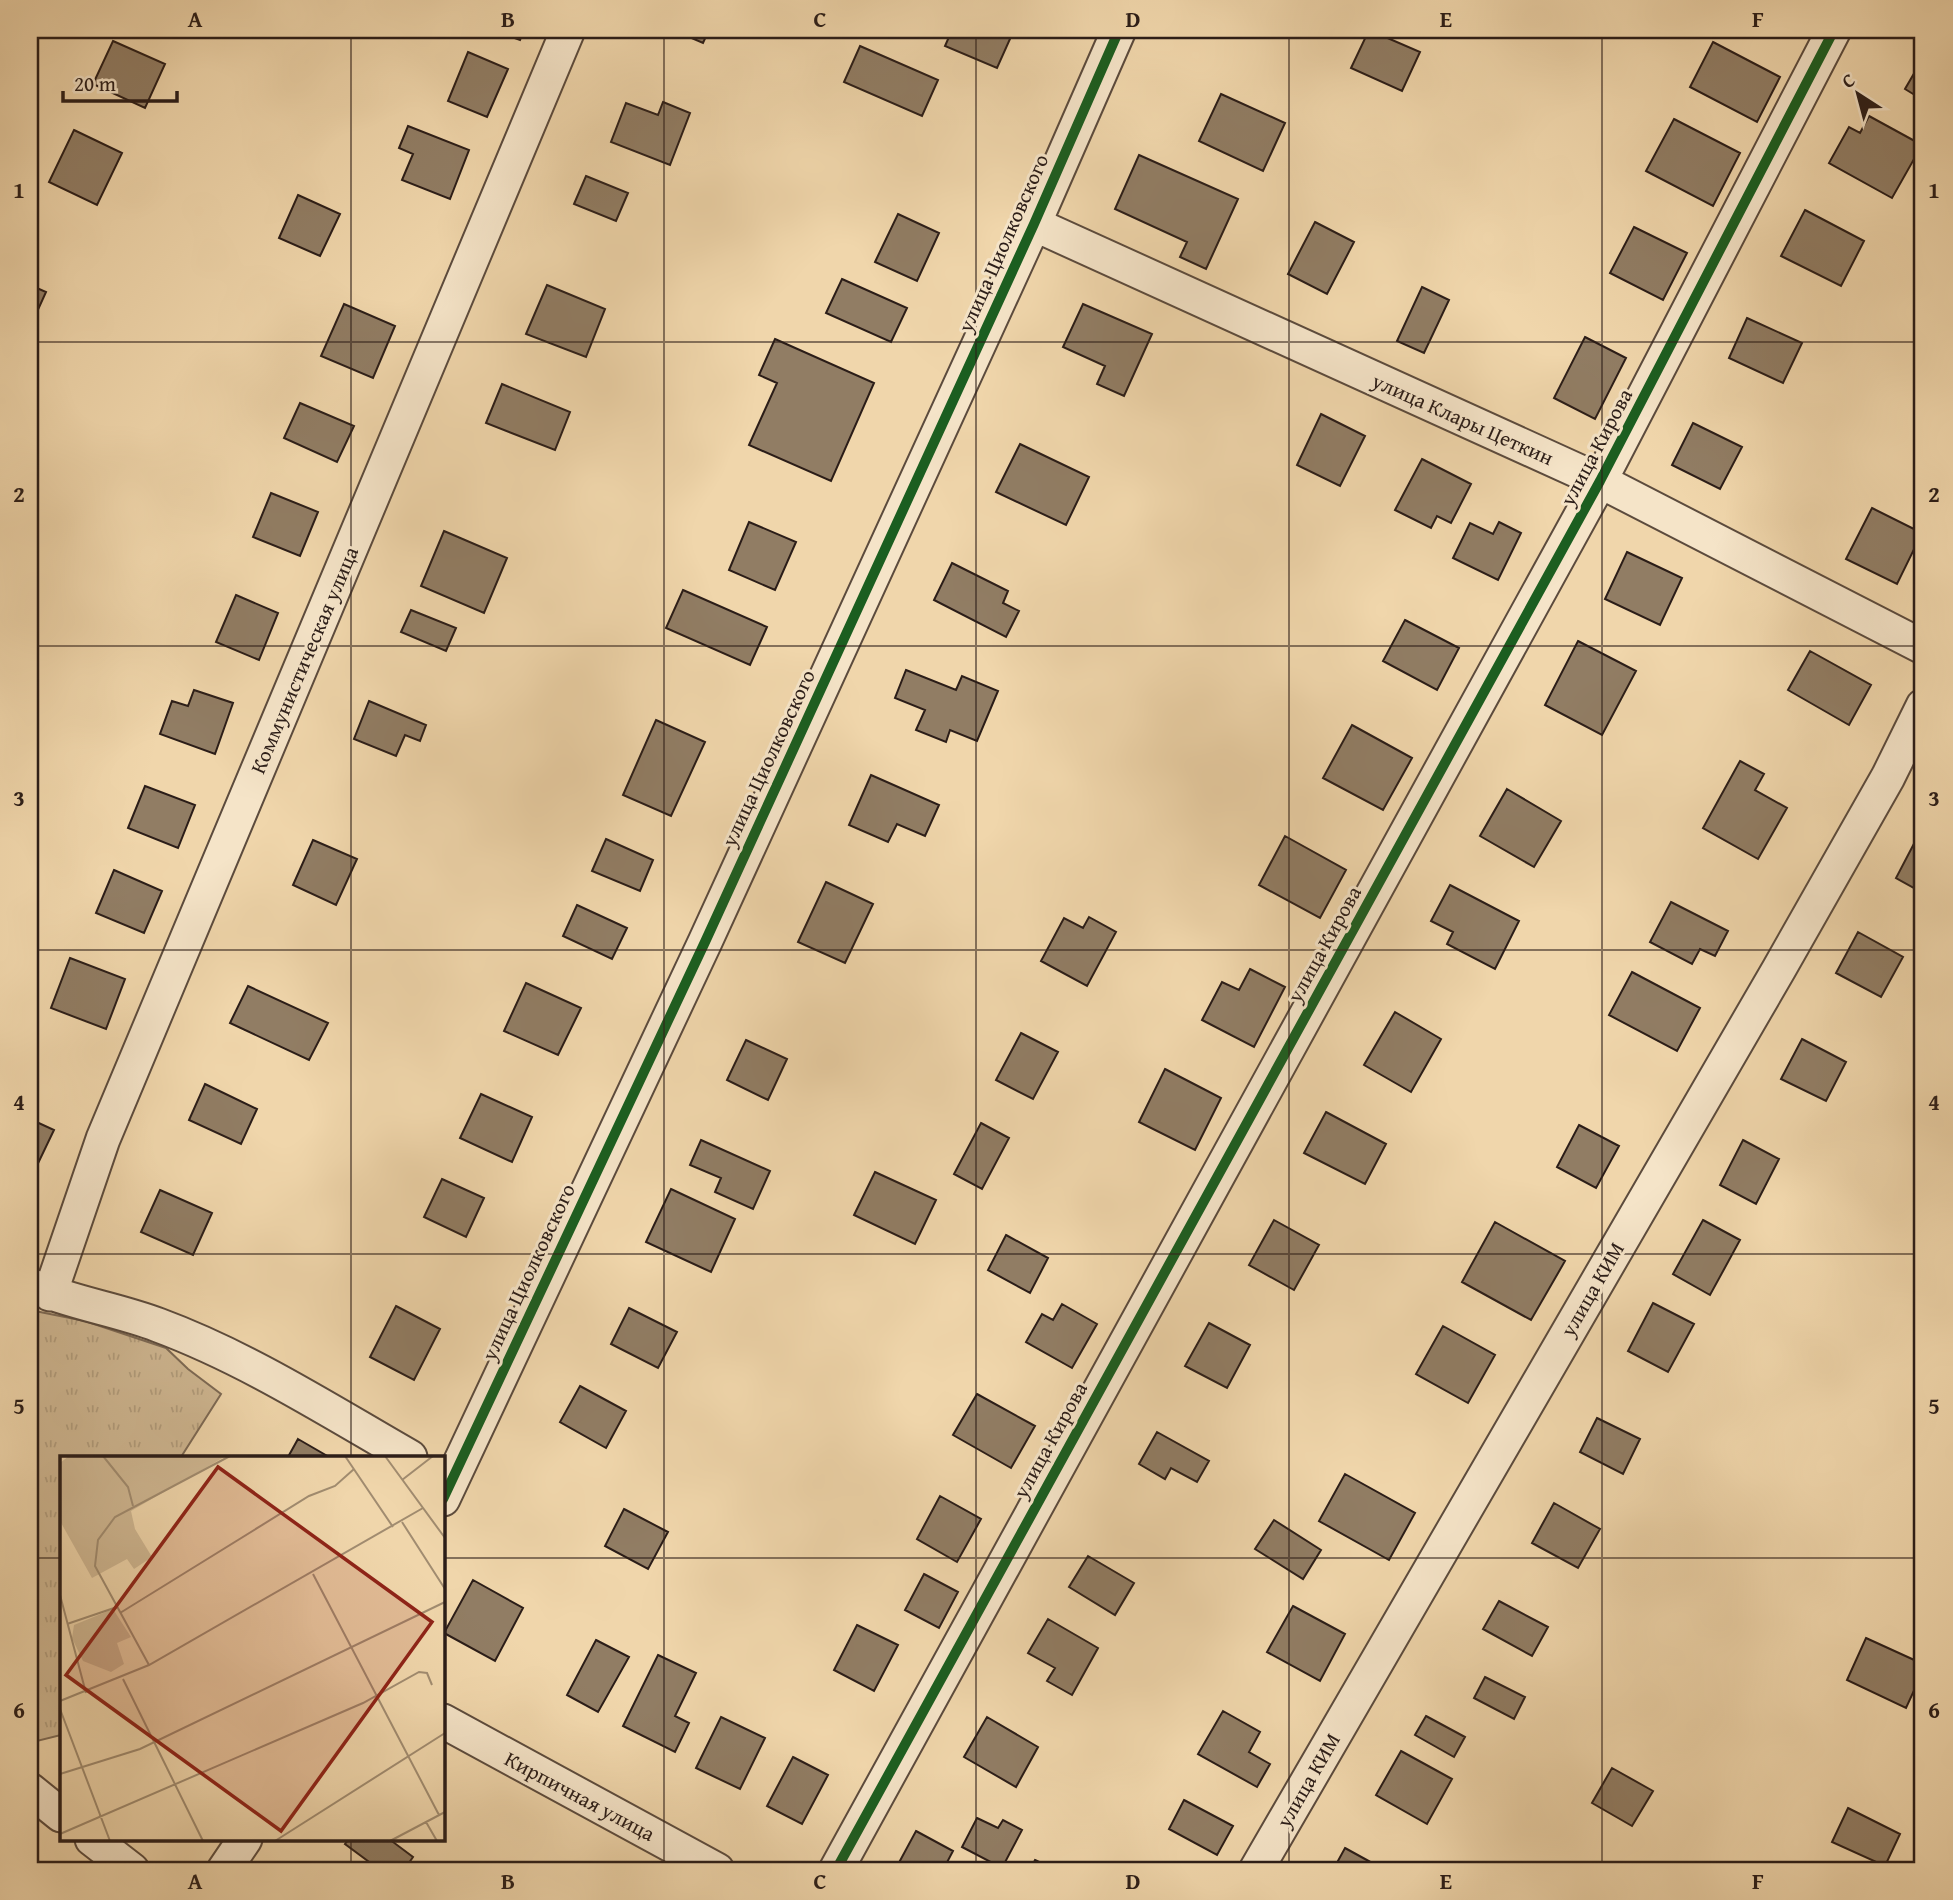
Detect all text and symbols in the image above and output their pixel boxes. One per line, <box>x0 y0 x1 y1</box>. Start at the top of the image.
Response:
text: A <box>188 2 203 35</box>
text: B <box>501 2 515 35</box>
text: C <box>813 2 827 35</box>
text: D <box>1126 2 1141 35</box>
text: E <box>1440 2 1452 35</box>
text: F <box>1752 2 1764 35</box>
scale bar <box>63 60 177 104</box>
north arrow <box>1824 60 1894 130</box>
text: С <box>1835 66 1861 95</box>
text: 20 m <box>74 68 116 99</box>
street label: улица Циолковского <box>949 149 1056 338</box>
text: 1 <box>13 173 25 206</box>
text: 1 <box>1928 173 1940 206</box>
street label: улица Клары Цеткин <box>1366 365 1559 473</box>
street label: улица Кирова <box>1552 383 1640 512</box>
text: 2 <box>13 477 25 510</box>
text: 2 <box>1928 477 1940 510</box>
street label: Коммунистическая улица <box>242 542 366 778</box>
street label: улица Циолковского <box>713 664 823 853</box>
text: 3 <box>13 781 25 814</box>
text: 3 <box>1928 781 1940 814</box>
street label: улица Кирова <box>1279 880 1369 1009</box>
text: 4 <box>13 1085 25 1118</box>
text: 4 <box>1928 1085 1940 1118</box>
street label: улица Циолковского <box>473 1178 583 1367</box>
street label: улица КИМ <box>1552 1236 1632 1343</box>
street label: улица Кирова <box>1005 1376 1095 1505</box>
text: 5 <box>13 1389 25 1422</box>
text: 5 <box>1928 1389 1940 1422</box>
inset map <box>60 1456 444 1840</box>
text: 6 <box>13 1693 25 1726</box>
text: 6 <box>1928 1693 1940 1726</box>
street label: улица КИМ <box>1268 1727 1348 1834</box>
street label: Кирпичная улица <box>499 1743 661 1849</box>
text: A <box>188 1864 203 1897</box>
text: B <box>501 1864 515 1897</box>
text: C <box>813 1864 827 1897</box>
text: D <box>1126 1864 1141 1897</box>
text: E <box>1440 1864 1452 1897</box>
text: F <box>1752 1864 1764 1897</box>

